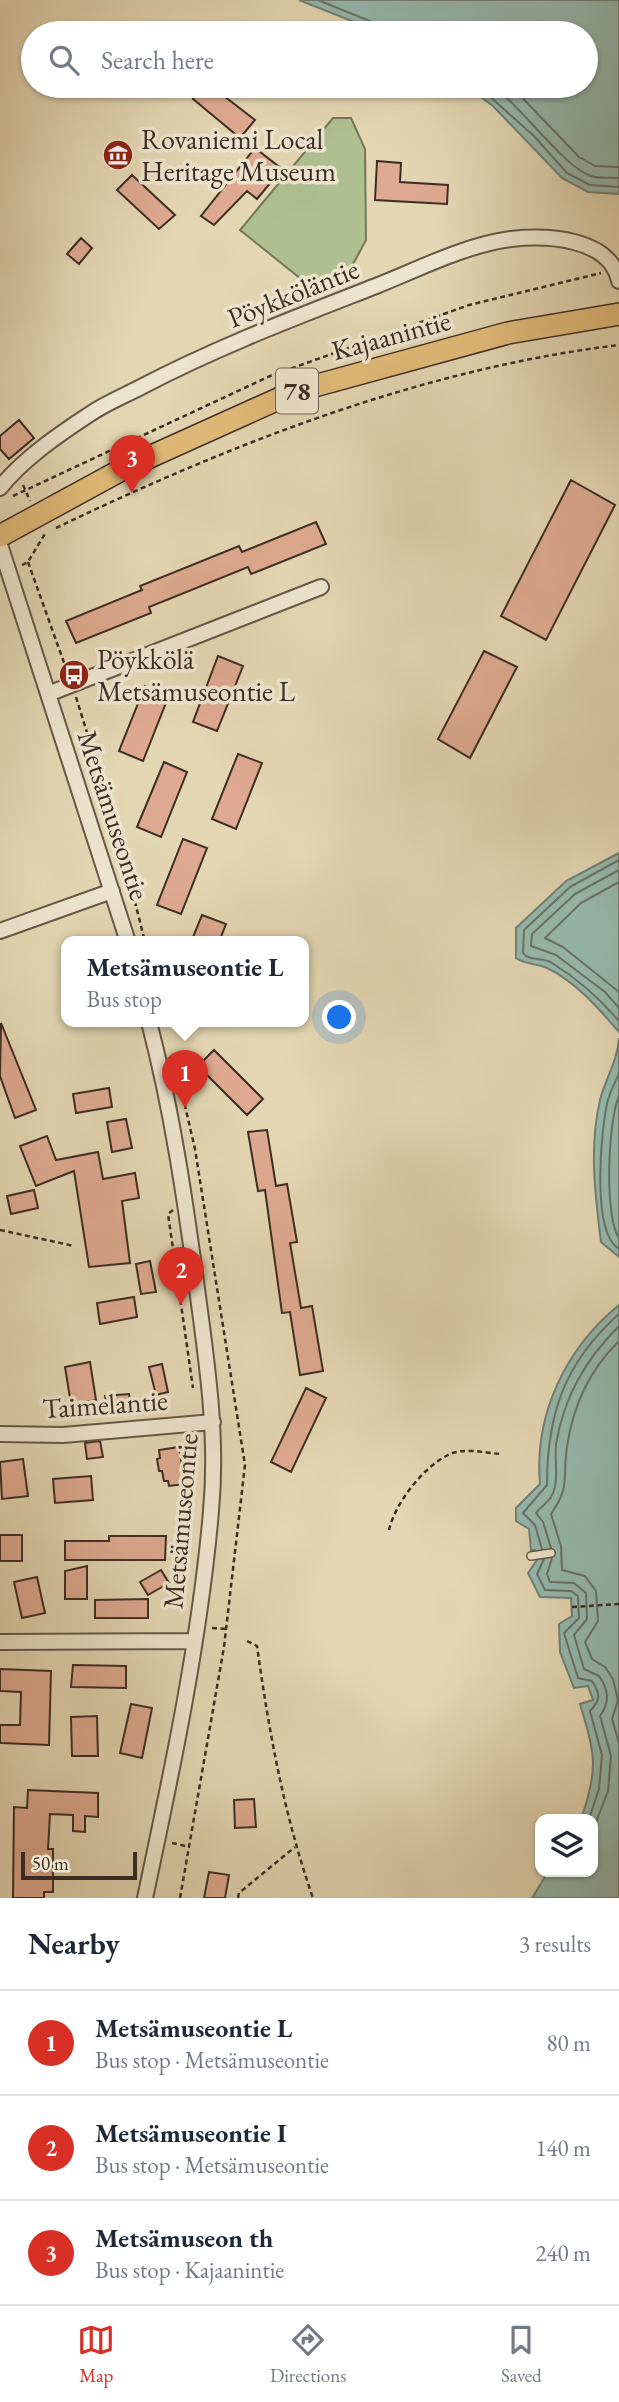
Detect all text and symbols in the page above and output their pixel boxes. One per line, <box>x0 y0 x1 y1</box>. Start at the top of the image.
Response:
search box <box>21 21 598 98</box>
icon: search <box>45 41 83 79</box>
text: Search here <box>101 43 214 77</box>
place label: Rovaniemi Local Heritage Museum <box>141 121 336 189</box>
museum icon: Rovaniemi Local Heritage Museum <box>101 138 135 172</box>
street label: Pöykköläntie <box>222 250 364 336</box>
street label: Kajaanintie <box>328 302 454 368</box>
road number: 78 <box>276 368 318 414</box>
pin: 3 <box>109 435 155 493</box>
place label: Pöykkölä Metsämuseontie L <box>97 641 296 709</box>
bus stop icon: Pöykkölä Metsämuseontie L <box>57 658 91 692</box>
street label: Metsämuseontie <box>70 726 158 904</box>
popup <box>61 936 309 1027</box>
text: Metsämuseontie L <box>86 950 284 984</box>
text: Bus stop <box>86 984 162 1014</box>
your location <box>322 1000 356 1034</box>
pin: 1 <box>162 1050 208 1108</box>
pin: 2 <box>158 1247 204 1305</box>
street label: Taimelantie <box>41 1382 169 1426</box>
street label: Metsämuseontie <box>154 1432 206 1610</box>
map controls <box>535 1814 598 1877</box>
button: layers <box>535 1814 598 1877</box>
scale bar <box>21 1849 136 1881</box>
text: 50 m <box>32 1851 69 1876</box>
text: Nearby <box>28 1924 120 1963</box>
text: 3 results <box>519 1929 591 1959</box>
text: Metsämuseontie L <box>95 2011 292 2045</box>
text: 1 <box>45 2028 57 2058</box>
text: 80 m <box>546 2028 591 2058</box>
text: Bus stop · Metsämuseontie <box>95 2045 329 2075</box>
text: Metsämuseontie I <box>95 2116 286 2150</box>
text: 2 <box>45 2133 57 2163</box>
text: 140 m <box>535 2133 591 2163</box>
text: Bus stop · Metsämuseontie <box>95 2150 329 2180</box>
text: Metsämuseon th <box>95 2221 273 2255</box>
text: 3 <box>45 2238 57 2268</box>
text: 240 m <box>535 2238 591 2268</box>
text: Bus stop · Kajaanintie <box>95 2255 284 2285</box>
tab: Map <box>77 2321 115 2388</box>
tab: Directions <box>270 2321 346 2388</box>
tab: Saved <box>501 2321 542 2388</box>

